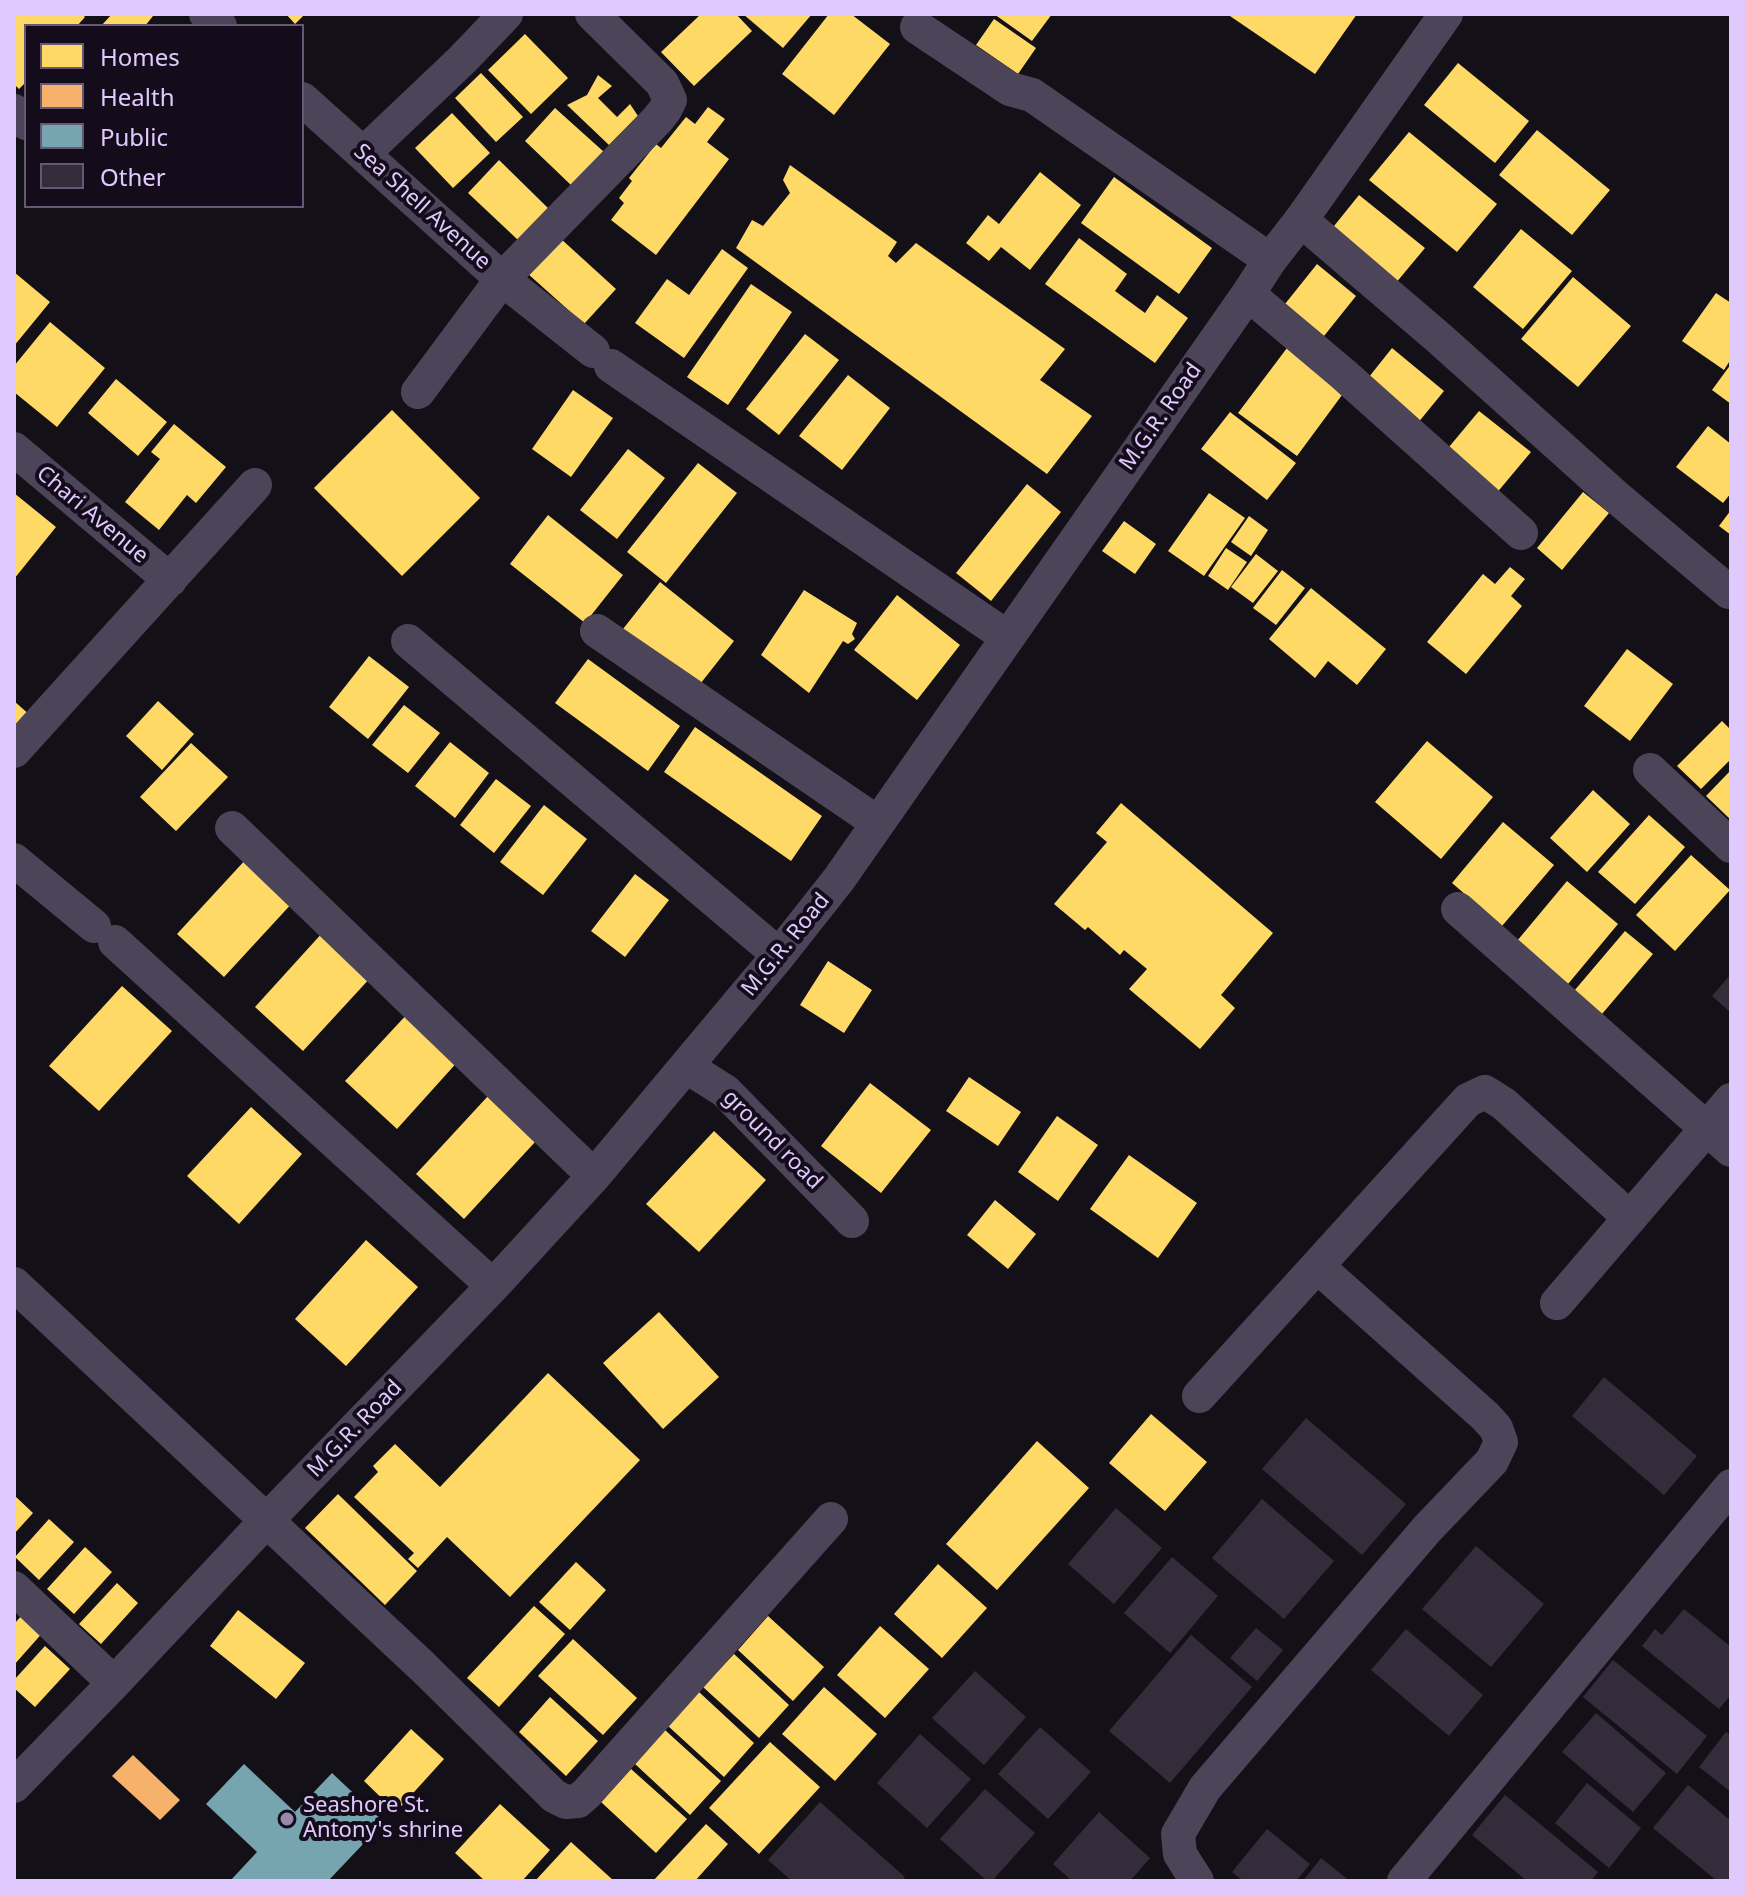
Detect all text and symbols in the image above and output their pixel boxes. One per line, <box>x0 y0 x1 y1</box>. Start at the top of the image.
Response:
legend <box>24 24 304 208</box>
text: Homes <box>100 40 180 73</box>
text: Health <box>100 80 174 113</box>
text: Public <box>100 120 168 153</box>
street label: Sea Shell Avenue <box>348 139 496 275</box>
text: Other <box>100 160 166 193</box>
street label: M.G.R. Road <box>1114 358 1208 476</box>
street label: Chari Avenue <box>31 461 153 569</box>
street label: M.G.R. Road <box>736 888 836 1002</box>
street label: ground road <box>717 1085 827 1195</box>
street label: M.G.R. Road <box>302 1375 408 1483</box>
place label: Seashore St. Antony's shrine <box>303 1793 463 1844</box>
marker: Seashore St. Antony's shrine <box>278 1810 296 1828</box>

